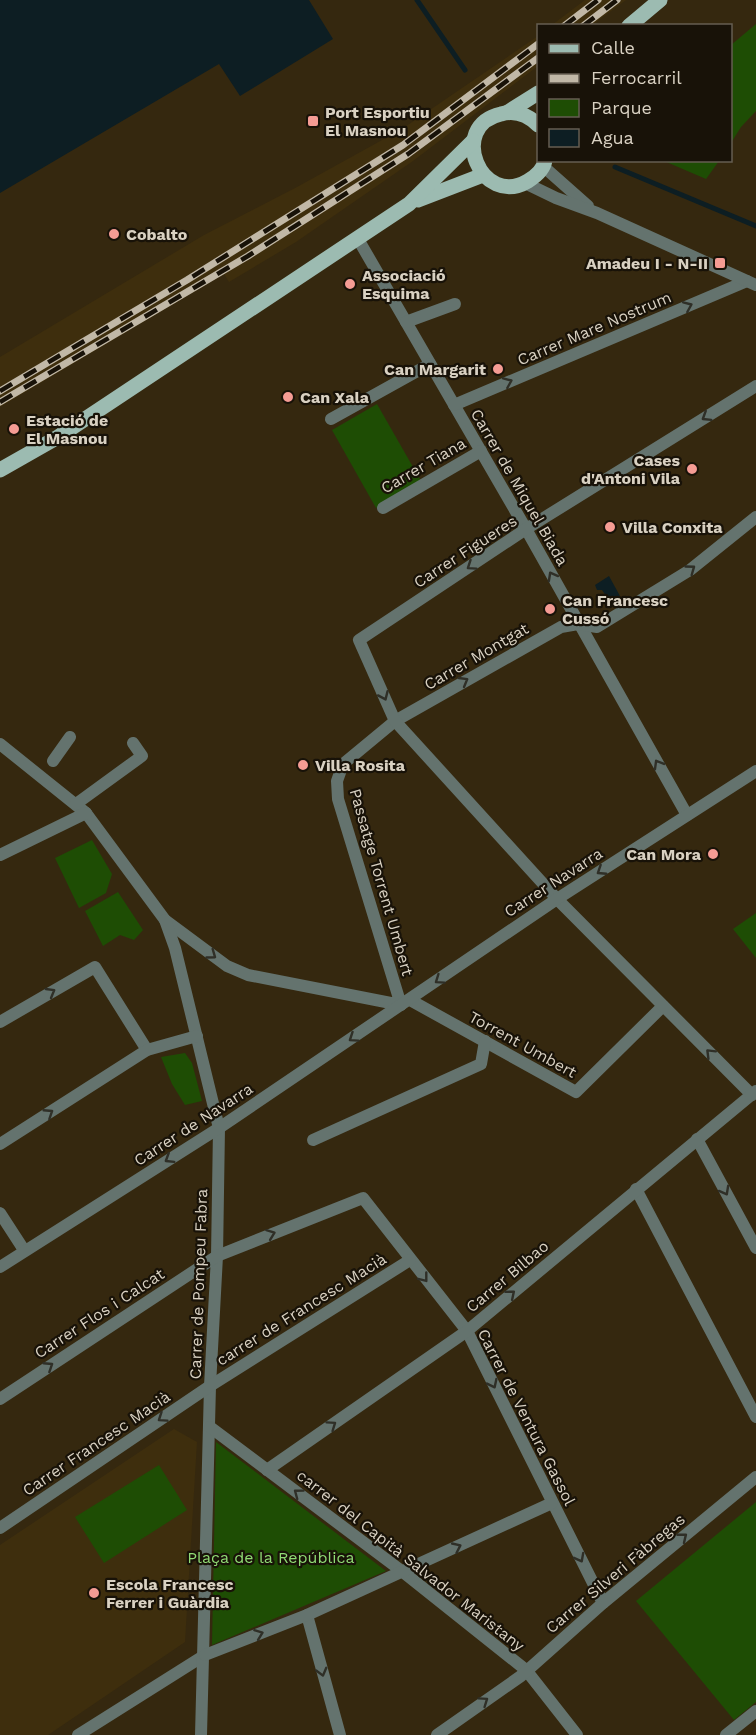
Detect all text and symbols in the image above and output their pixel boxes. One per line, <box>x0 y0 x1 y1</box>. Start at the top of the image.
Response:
legend <box>537 24 732 162</box>
text: Calle <box>591 37 635 58</box>
text: Ferrocarril <box>591 67 682 88</box>
text: Parque <box>591 97 652 118</box>
place label: Port Esportiu El Masnou <box>325 103 430 140</box>
marker: Port Esportiu El Masnou <box>306 114 320 128</box>
text: Agua <box>591 127 634 148</box>
place label: Cobalto <box>126 225 188 244</box>
marker: Cobalto <box>107 227 121 241</box>
place label: Amadeu I - N-II <box>586 254 708 273</box>
marker: Amadeu I - N-II <box>713 256 727 270</box>
place label: Associació Esquima <box>362 266 446 303</box>
marker: Associació Esquima <box>343 277 357 291</box>
street label: Carrer Mare Nostrum <box>514 287 674 369</box>
one-way arrow <box>681 301 692 313</box>
place label: Can Margarit <box>384 360 486 379</box>
marker: Can Margarit <box>491 362 505 376</box>
one-way arrow <box>502 377 513 389</box>
place label: Can Xala <box>300 388 370 407</box>
marker: Can Xala <box>281 390 295 404</box>
street label: Carrer de Miquel Biada <box>467 405 572 569</box>
one-way arrow <box>702 410 712 422</box>
place label: Estació de El Masnou <box>26 411 108 448</box>
marker: Estació de El Masnou <box>7 422 21 436</box>
street label: Carrer Tiana <box>377 433 469 497</box>
place label: Cases d'Antoni Vila <box>581 451 681 488</box>
marker: Cases d'Antoni Vila <box>685 462 699 476</box>
street label: Carrer Figueres <box>410 511 520 592</box>
place label: Villa Conxita <box>622 518 723 537</box>
marker: Villa Conxita <box>603 520 617 534</box>
one-way arrow <box>466 559 477 570</box>
one-way arrow <box>684 565 695 576</box>
one-way arrow <box>548 572 559 582</box>
place label: Can Francesc Cussó <box>562 591 668 628</box>
marker: Can Francesc Cussó <box>543 602 557 616</box>
street label: Carrer Montgat <box>421 619 532 694</box>
one-way arrow <box>458 677 468 689</box>
one-way arrow <box>377 690 389 701</box>
place label: Villa Rosita <box>315 756 406 775</box>
marker: Villa Rosita <box>296 758 310 772</box>
one-way arrow <box>654 760 665 770</box>
street label: Passatge Torrent Umbert <box>346 786 417 978</box>
street label: Carrer Navarra <box>501 844 606 921</box>
place label: Can Mora <box>626 845 702 864</box>
marker: Can Mora <box>706 847 720 861</box>
one-way arrow <box>596 864 607 875</box>
one-way arrow <box>206 948 217 959</box>
one-way arrow <box>434 973 445 984</box>
one-way arrow <box>45 988 55 1000</box>
street label: Torrent Umbert <box>466 1007 580 1082</box>
one-way arrow <box>349 1031 360 1042</box>
one-way arrow <box>707 1050 718 1061</box>
street label: Carrer de Navarra <box>130 1079 256 1170</box>
one-way arrow <box>43 1108 53 1120</box>
one-way arrow <box>165 1152 176 1163</box>
one-way arrow <box>718 1184 729 1195</box>
street label: Carrer de Pompeu Fabra <box>186 1188 211 1380</box>
one-way arrow <box>265 1229 276 1241</box>
street label: Carrer Bilbao <box>462 1236 552 1316</box>
street label: carrer de Francesc Macià <box>213 1249 390 1370</box>
street label: Carrer Flos i Calcat <box>31 1264 168 1362</box>
one-way arrow <box>417 1271 428 1282</box>
one-way arrow <box>504 1290 515 1301</box>
street label: Carrer de Ventura Gassol <box>474 1326 579 1509</box>
one-way arrow <box>43 1362 53 1374</box>
one-way arrow <box>485 1377 497 1388</box>
street label: Carrer Francesc Macià <box>19 1387 174 1500</box>
one-way arrow <box>158 1411 168 1423</box>
one-way arrow <box>326 1421 337 1432</box>
street label: carrer del Capità Salvador Maristany <box>293 1466 529 1656</box>
one-way arrow <box>293 1489 304 1500</box>
street label: Carrer Silveri Fàbregas <box>542 1510 689 1637</box>
one-way arrow <box>676 1533 687 1544</box>
one-way arrow <box>450 1542 461 1554</box>
park label: Plaça de la República <box>187 1548 355 1567</box>
one-way arrow <box>573 1552 584 1562</box>
place label: Escola Francesc Ferrer i Guàrdia <box>106 1575 234 1612</box>
marker: Escola Francesc Ferrer i Guàrdia <box>87 1586 101 1600</box>
one-way arrow <box>253 1629 264 1641</box>
one-way arrow <box>315 1666 328 1676</box>
one-way arrow <box>478 1697 489 1708</box>

